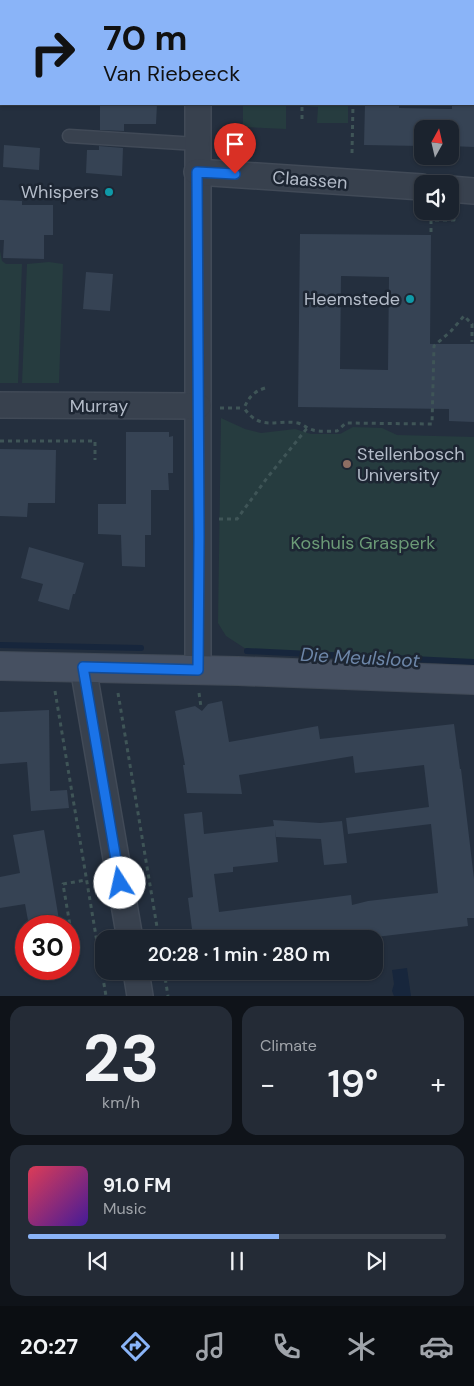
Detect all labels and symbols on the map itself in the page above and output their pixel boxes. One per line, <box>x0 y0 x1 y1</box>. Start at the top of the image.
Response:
north arrow <box>414 120 459 165</box>
pin <box>214 123 256 174</box>
street label: Claassen <box>272 165 348 195</box>
place label: Whispers <box>21 180 99 204</box>
marker: Whispers <box>103 186 115 198</box>
place label: Heemstede <box>304 287 400 311</box>
marker: Heemstede <box>404 293 416 305</box>
street label: Murray <box>70 394 128 418</box>
place label: Stellenbosch University <box>357 442 465 487</box>
marker: Stellenbosch University <box>341 458 353 470</box>
park label: Koshuis Grasperk <box>291 531 435 555</box>
water label: Die Meulsloot <box>300 642 421 673</box>
position arrow <box>93 856 145 908</box>
speed limit sign: 30 <box>15 915 80 980</box>

